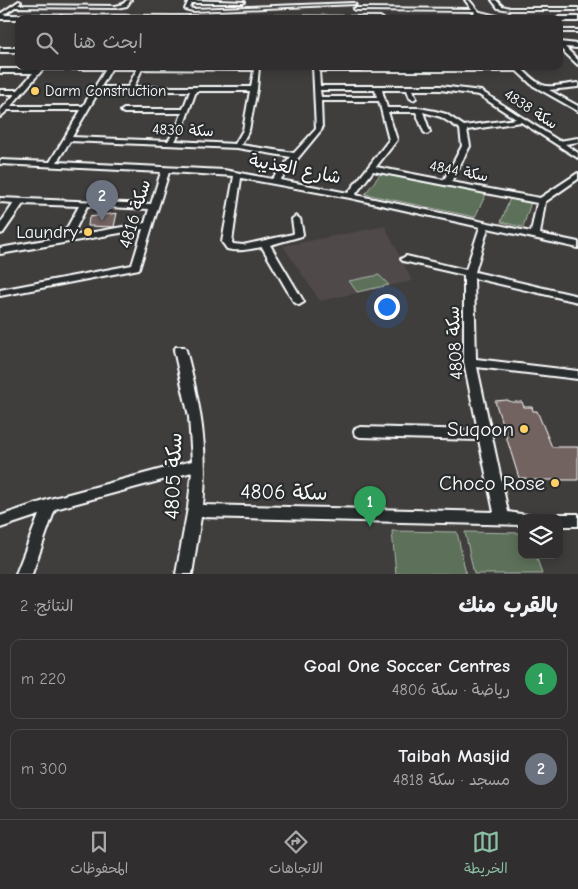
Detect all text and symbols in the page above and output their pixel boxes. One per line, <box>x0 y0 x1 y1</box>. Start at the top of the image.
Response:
search box <box>15 15 563 70</box>
icon: search <box>33 29 61 57</box>
text: ابحث هنا <box>73 31 143 53</box>
place label: Darm Construction <box>45 82 166 100</box>
marker: Darm Construction <box>29 85 41 97</box>
street label: سكة 4838 <box>501 85 561 133</box>
street label: سكة 4830 <box>152 120 214 140</box>
street label: شارع العذيبة <box>247 150 343 189</box>
street label: سكة 4844 <box>428 156 490 186</box>
street label: سكة 4816 <box>115 177 155 251</box>
pin: 2 <box>86 180 118 221</box>
place label: Laundry <box>16 222 79 243</box>
marker: Laundry <box>82 226 94 238</box>
your location <box>374 294 400 320</box>
street label: سكة 4808 <box>443 305 467 381</box>
place label: Suqoon <box>447 417 514 441</box>
marker: Suqoon <box>518 423 530 435</box>
street label: سكة 4805 <box>159 432 187 520</box>
place label: Choco Rose <box>439 471 545 495</box>
marker: Choco Rose <box>549 477 561 489</box>
street label: سكة 4806 <box>240 479 328 505</box>
pin: 1 <box>354 486 386 527</box>
map controls <box>518 514 563 559</box>
button: layers <box>518 514 563 559</box>
text: بالقرب منك <box>458 593 558 617</box>
text: النتائج: 2 <box>20 597 74 615</box>
text: Goal One Soccer Centres <box>304 655 510 677</box>
text: 220 m <box>21 670 66 688</box>
text: 1 <box>538 670 544 688</box>
text: رياضة · سكة 4806 <box>392 681 510 699</box>
text: Taibah Masjid <box>398 745 510 767</box>
text: 300 m <box>21 760 67 778</box>
text: 2 <box>537 760 545 778</box>
text: مسجد · سكة 4818 <box>393 771 510 789</box>
tab: المحفوظات <box>70 828 128 881</box>
tab: الاتجاهات <box>269 828 323 881</box>
tab: الخريطة <box>464 828 508 881</box>

